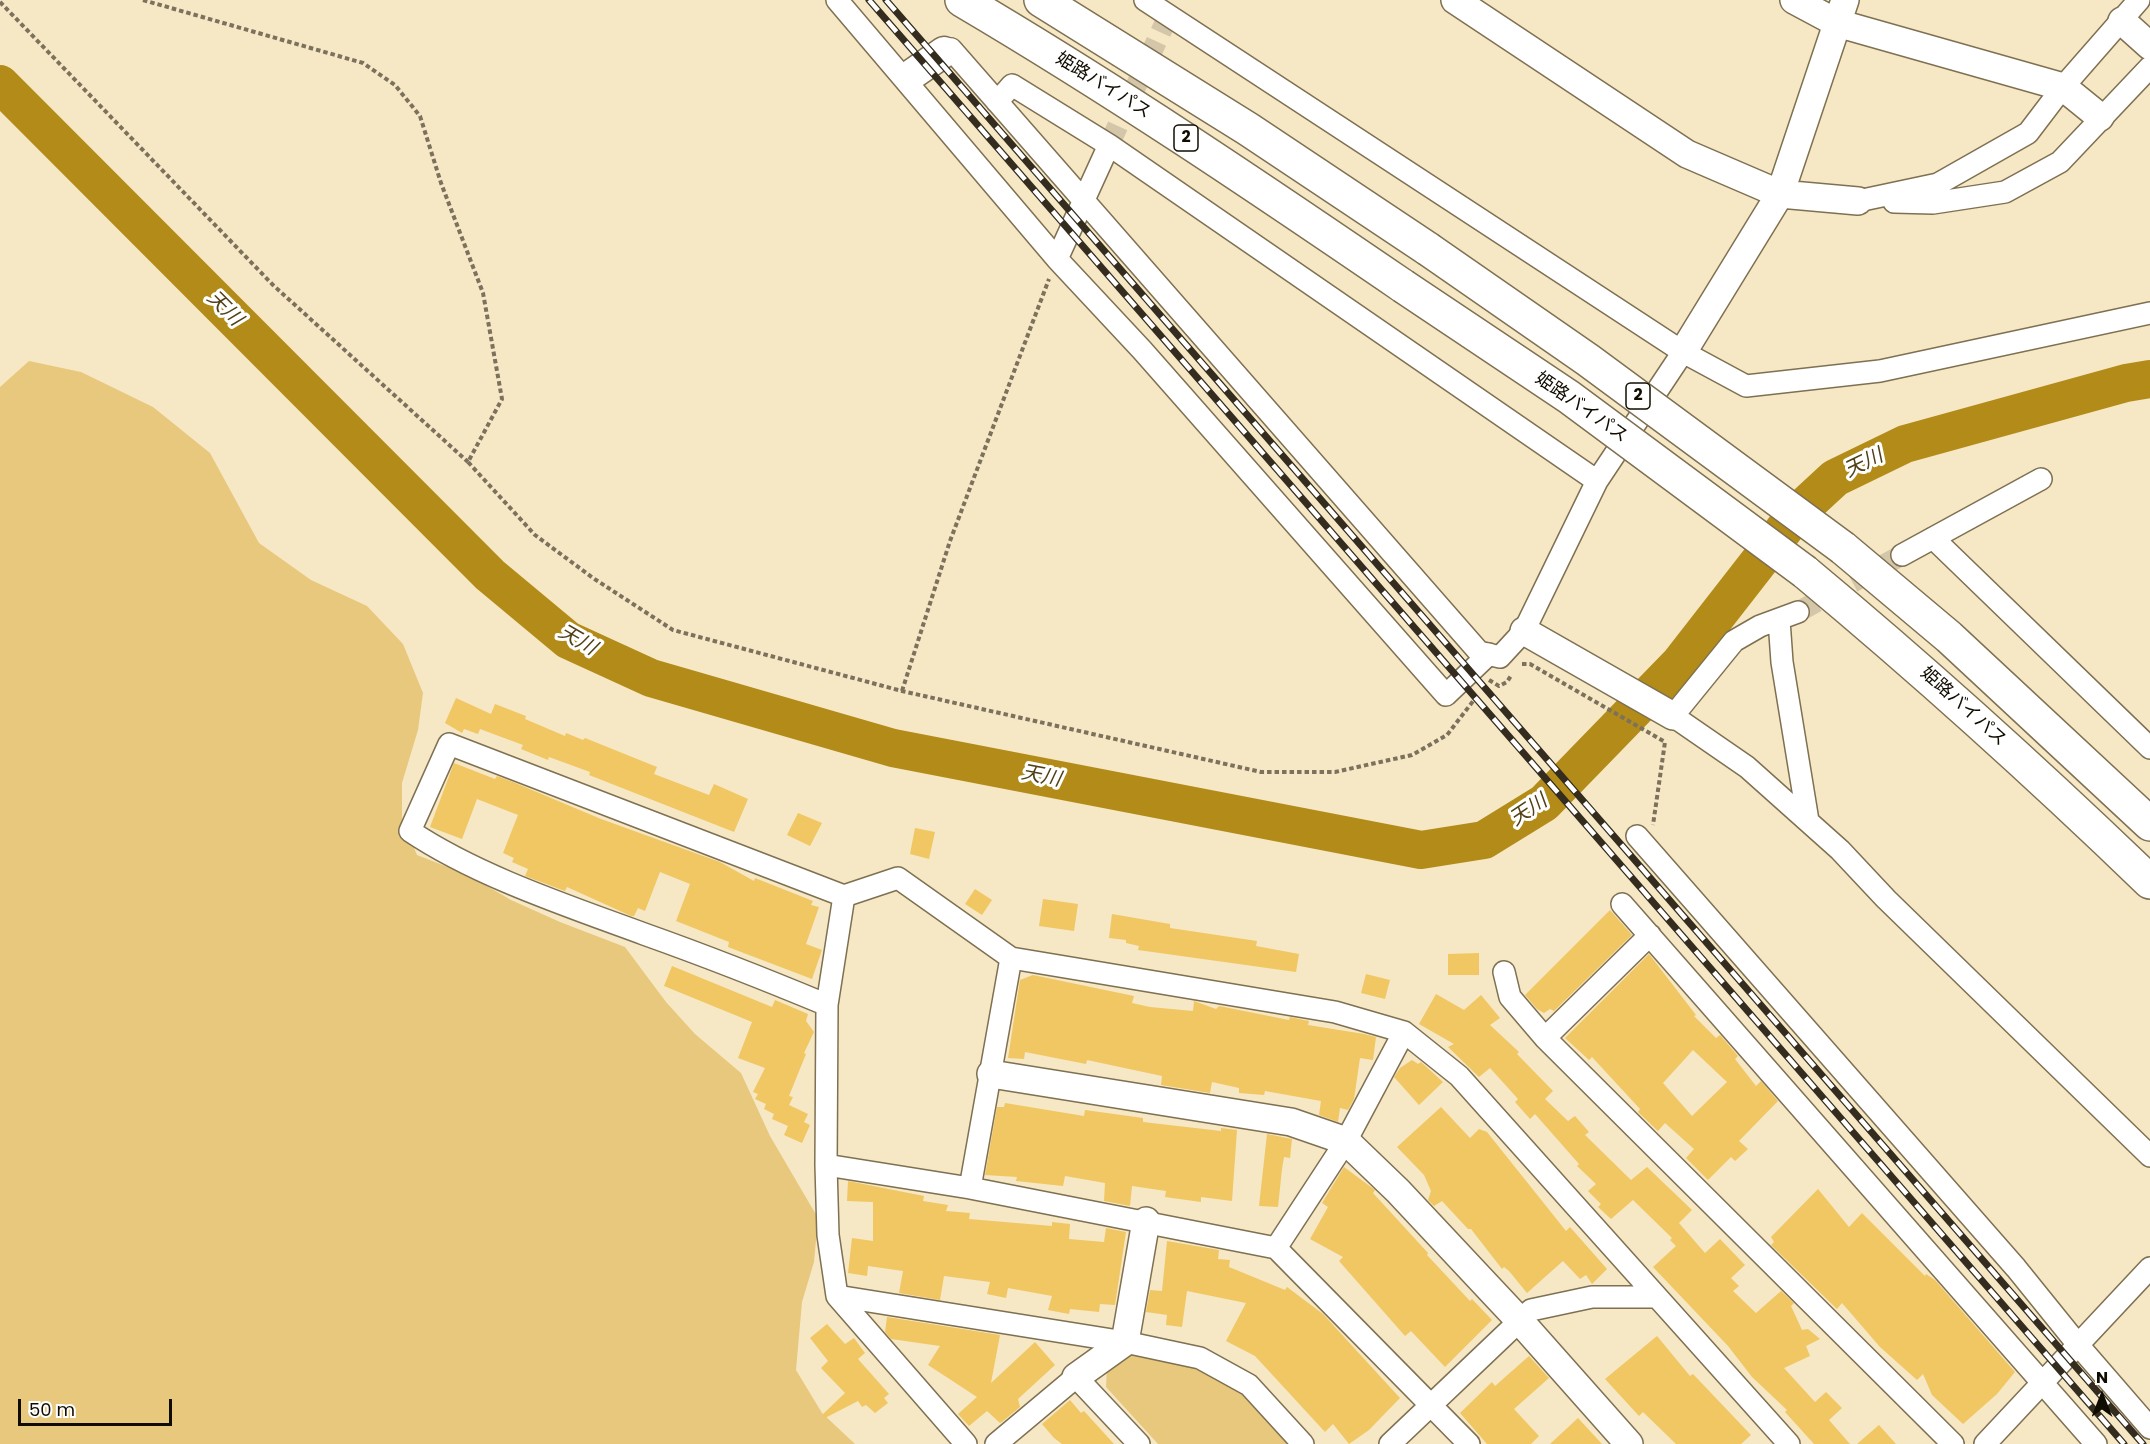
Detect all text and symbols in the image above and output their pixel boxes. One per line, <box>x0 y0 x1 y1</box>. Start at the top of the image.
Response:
street label: 姫路バイパス <box>1051 48 1155 124</box>
road number: 2 <box>1174 125 1198 151</box>
water label: 天川 <box>201 286 247 332</box>
street label: 姫路バイパス <box>1531 368 1631 448</box>
road number: 2 <box>1626 383 1650 409</box>
water label: 天川 <box>1841 444 1887 484</box>
water label: 天川 <box>554 621 600 661</box>
street label: 姫路バイパス <box>1916 663 2010 751</box>
water label: 天川 <box>1019 761 1063 793</box>
water label: 天川 <box>1506 790 1552 832</box>
north arrow <box>2072 1366 2132 1426</box>
text: N <box>2096 1366 2108 1389</box>
scale bar <box>21 1387 176 1425</box>
text: 50 m <box>29 1397 75 1422</box>

